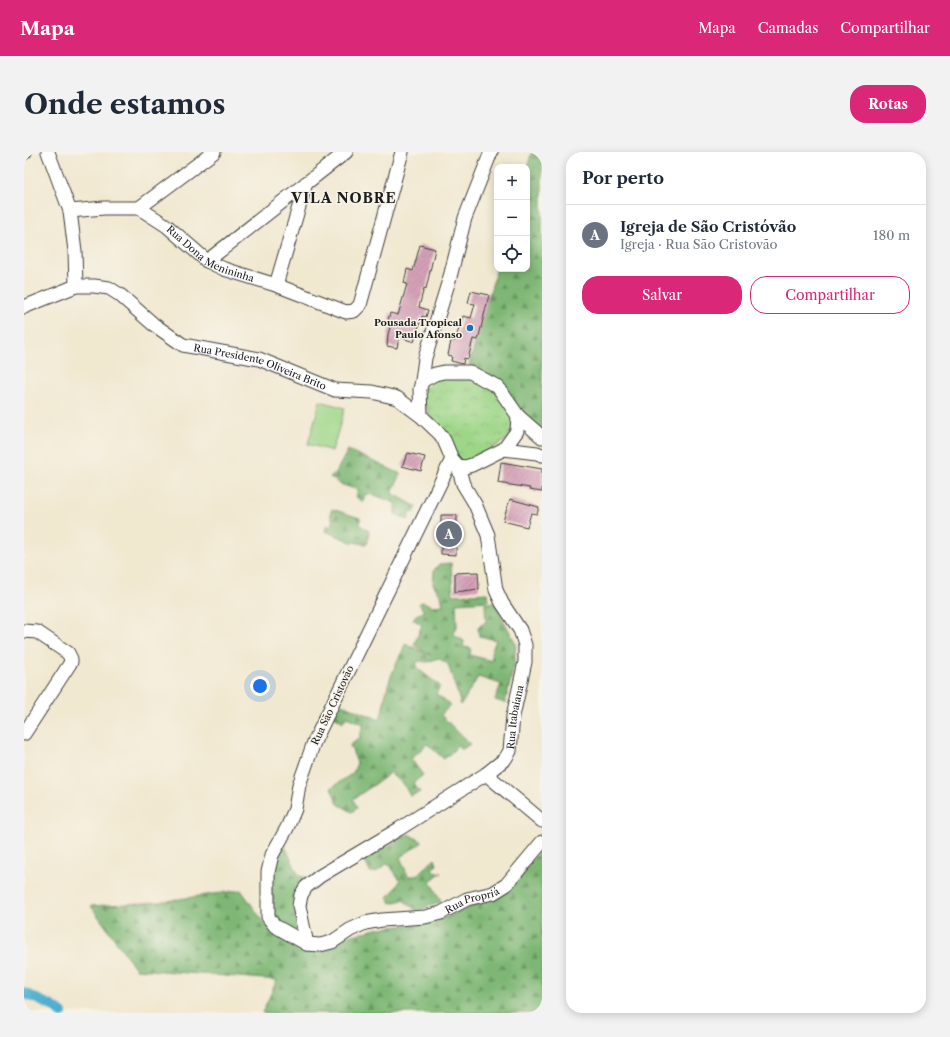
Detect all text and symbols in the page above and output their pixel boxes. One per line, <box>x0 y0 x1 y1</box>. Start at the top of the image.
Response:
text: Mapa <box>20 17 75 40</box>
text: Mapa <box>698 19 736 37</box>
text: Camadas <box>758 19 818 37</box>
text: Compartilhar <box>840 19 930 37</box>
button: Rotas <box>850 85 926 123</box>
text: Onde estamos <box>24 87 225 121</box>
map controls <box>494 164 530 272</box>
button: + <box>494 164 530 200</box>
text: Por perto <box>582 168 664 188</box>
district label: VILA NOBRE <box>290 189 397 207</box>
button: − <box>494 200 530 236</box>
text: Igreja de São Cristóvão <box>620 217 796 236</box>
street label: Rua Dona Menininha <box>164 223 256 285</box>
text: A <box>590 227 600 243</box>
text: 180 m <box>873 227 910 243</box>
button: locate <box>494 236 530 272</box>
text: Igreja · Rua São Cristovão <box>620 236 778 252</box>
button: Salvar <box>582 276 742 314</box>
button: Compartilhar <box>750 276 910 314</box>
place label: Pousada Tropical Paulo Afonso <box>374 316 462 341</box>
marker: Pousada Tropical Paulo Afonso <box>465 323 475 333</box>
street label: Rua Presidente Oliveira Brito <box>192 341 328 393</box>
pin: A <box>436 519 462 549</box>
street label: Rua São Cristovão <box>308 663 357 747</box>
your location <box>250 676 270 696</box>
street label: Rua Itabaiana <box>504 683 527 750</box>
street label: Rua Propriá <box>443 884 502 917</box>

